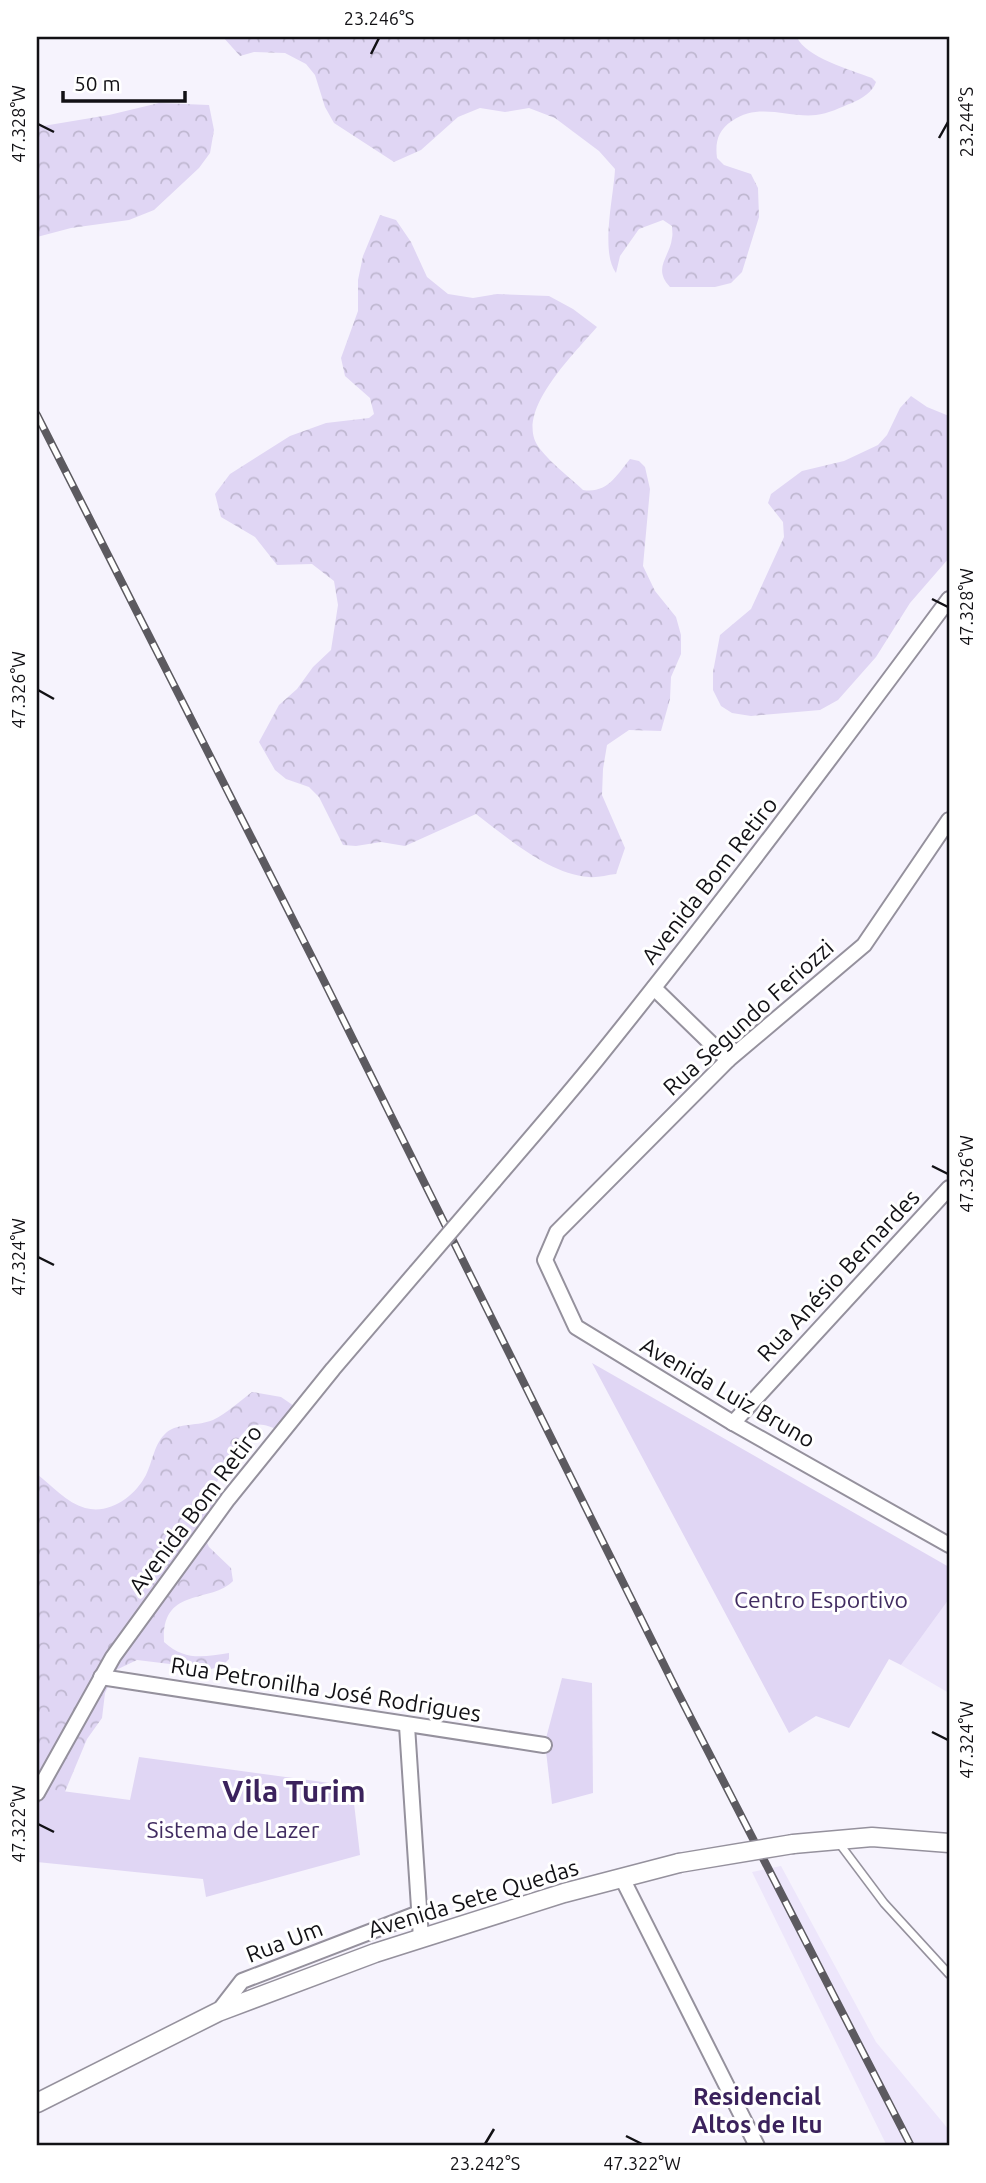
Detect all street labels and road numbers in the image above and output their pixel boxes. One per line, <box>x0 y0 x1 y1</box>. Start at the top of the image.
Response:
street label: Avenida Bom Retiro <box>636 792 782 968</box>
street label: Rua Segundo Feriozzi <box>658 934 838 1100</box>
street label: Rua Anésio Bernardes <box>752 1184 924 1366</box>
street label: Avenida Luiz Bruno <box>636 1332 820 1452</box>
street label: Avenida Bom Retiro <box>123 1420 267 1598</box>
street label: Rua Petronilha José Rodrigues <box>169 1652 483 1726</box>
street label: Avenida Sete Quedas <box>365 1854 581 1942</box>
street label: Rua Um <box>242 1915 326 1967</box>

